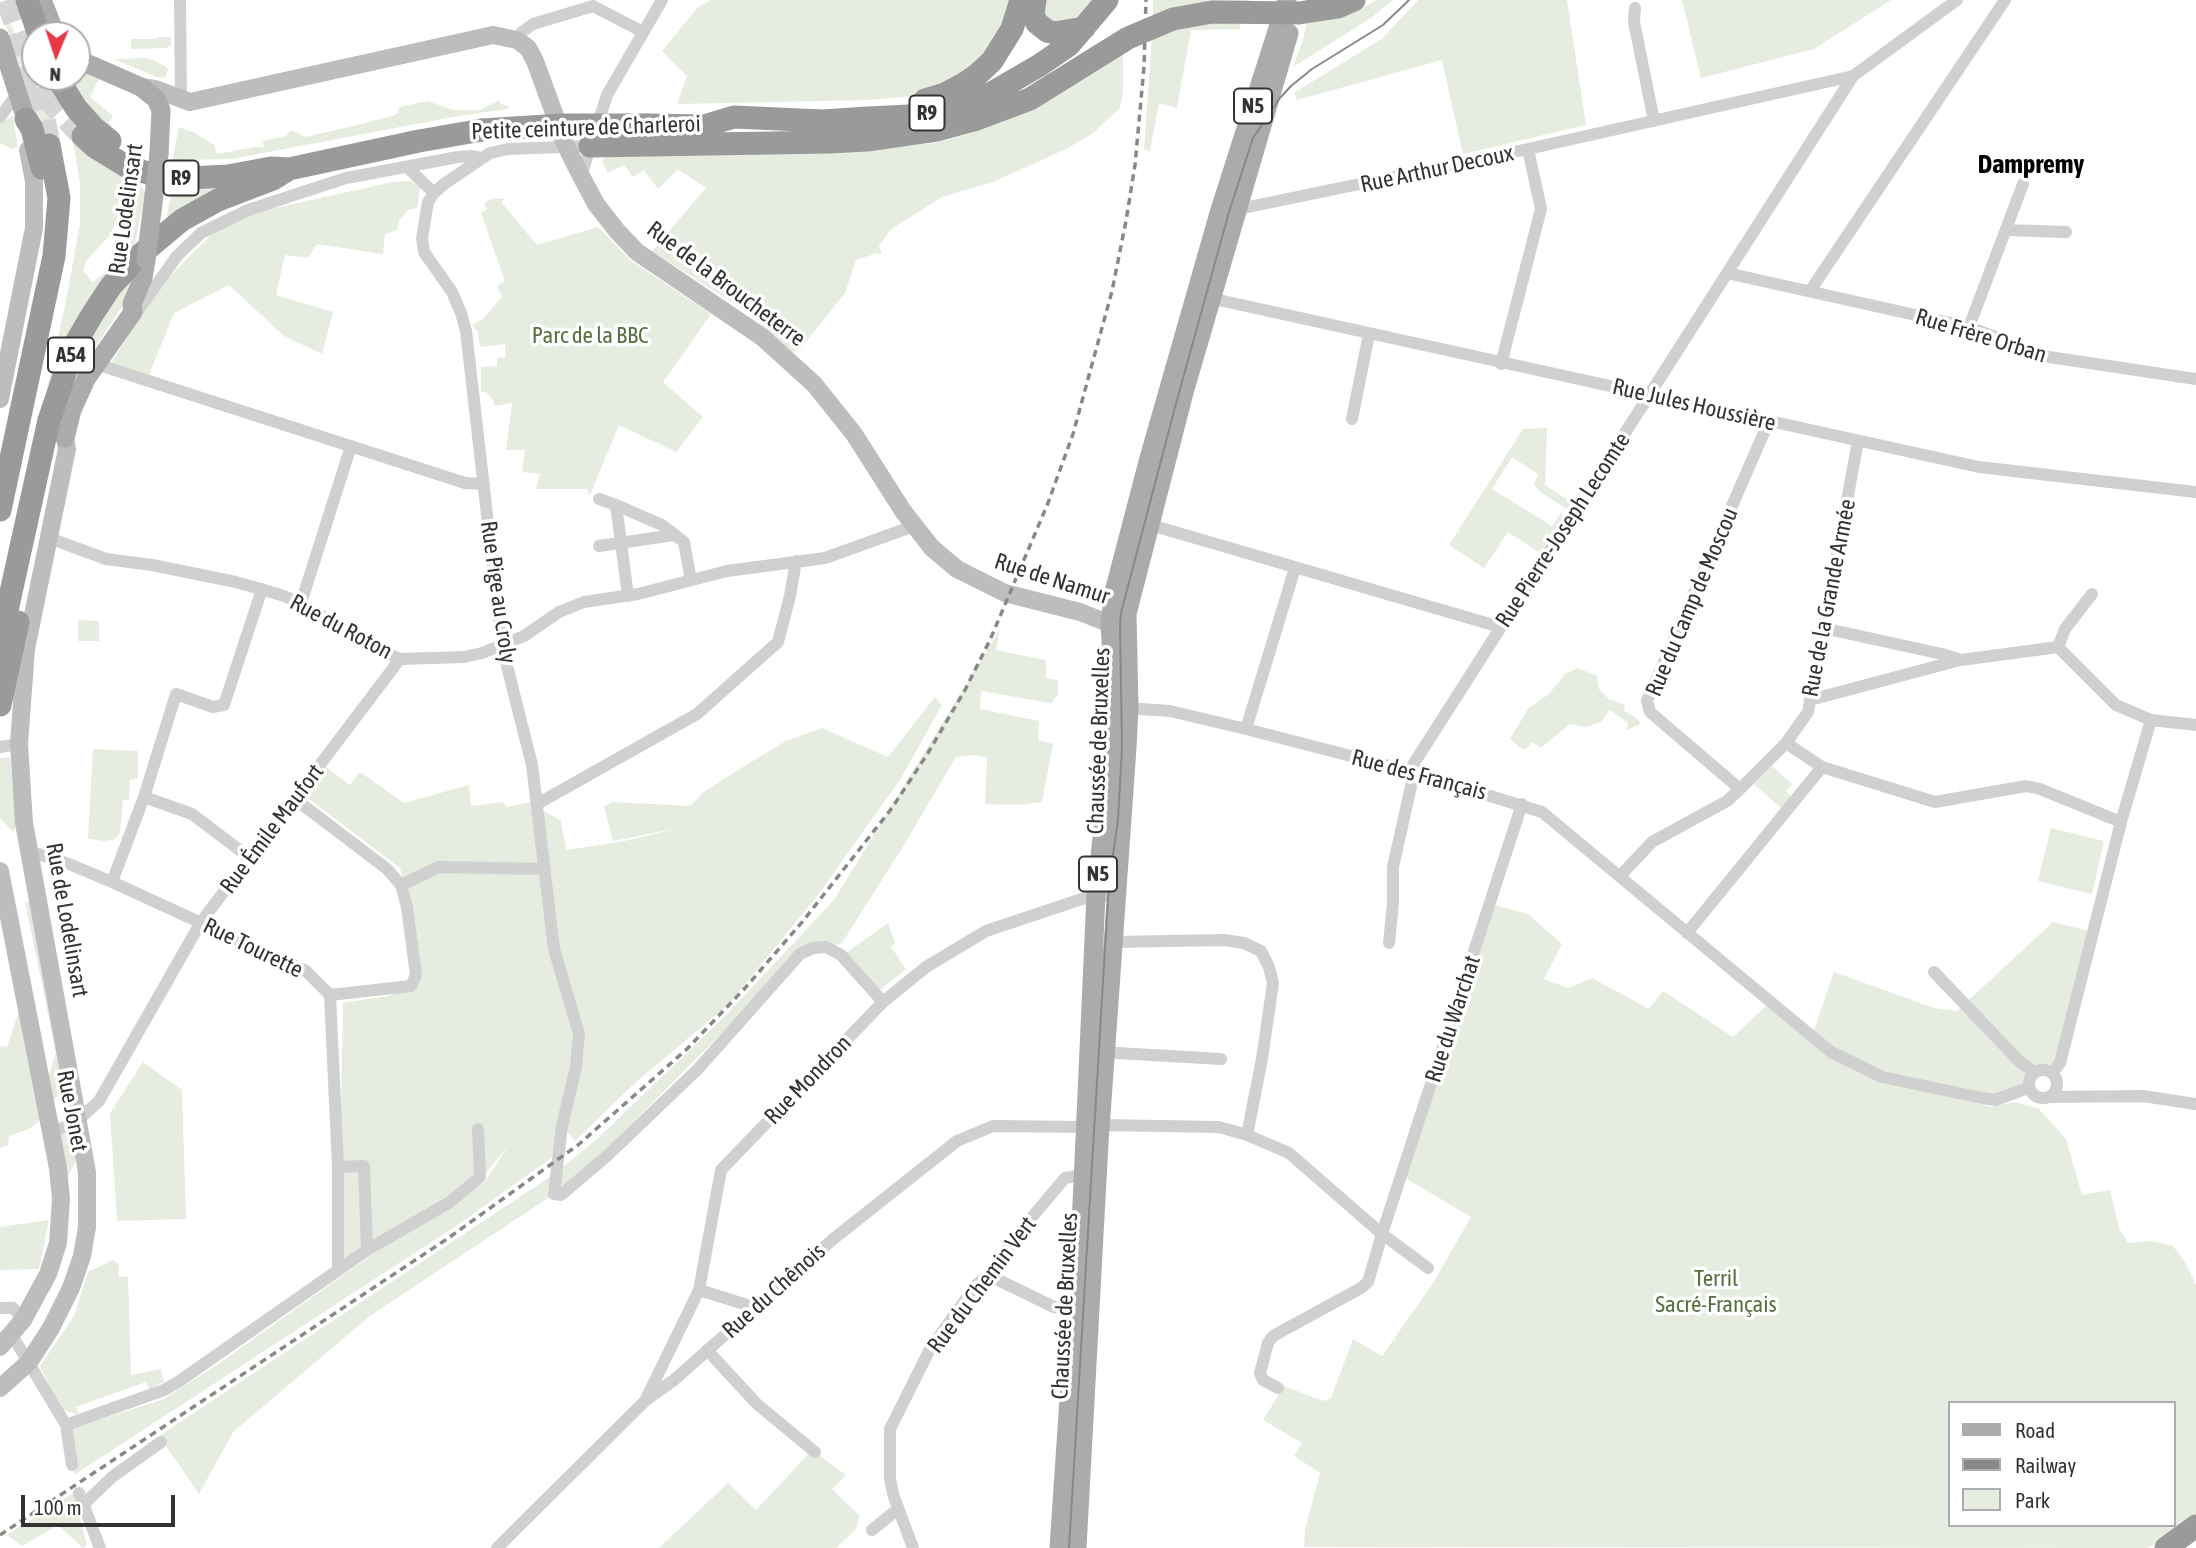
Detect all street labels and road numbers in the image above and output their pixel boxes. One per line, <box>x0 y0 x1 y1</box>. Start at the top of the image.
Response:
road number: N5 <box>1234 88 1272 124</box>
road number: R9 <box>909 96 944 130</box>
street label: Petite ceinture de Charleroi <box>471 110 701 146</box>
street label: Rue Arthur Decoux <box>1358 139 1516 199</box>
street label: Rue Lodelinsart <box>103 142 149 276</box>
road number: R9 <box>164 160 198 196</box>
street label: Rue de la Broucheterre <box>641 215 811 353</box>
street label: Rue Frère Orban <box>1912 303 2050 369</box>
road number: A54 <box>48 338 94 372</box>
street label: Rue Jules Houssière <box>1610 373 1778 437</box>
street label: Rue Pierre-Joseph Lecomte <box>1490 428 1636 632</box>
street label: Rue de la Grande Armée <box>1796 497 1862 699</box>
street label: Rue du Camp de Moscou <box>1640 504 1744 700</box>
street label: Rue Pige au Croly <box>474 519 522 665</box>
street label: Rue de Namur <box>991 547 1113 611</box>
street label: Rue du Roton <box>285 589 397 665</box>
street label: Chaussée de Bruxelles <box>1082 647 1116 835</box>
street label: Rue des Français <box>1349 744 1489 806</box>
street label: Rue Émile Maufort <box>214 759 330 899</box>
street label: Rue de Lodelinsart <box>40 841 94 999</box>
road number: N5 <box>1079 856 1117 892</box>
street label: Rue Tourette <box>199 912 307 984</box>
street label: Rue du Warchat <box>1420 952 1486 1086</box>
street label: Rue Mondron <box>759 1030 857 1130</box>
street label: Rue Jonet <box>51 1068 93 1154</box>
street label: Rue du Chemin Vert <box>922 1211 1042 1359</box>
street label: Chaussée de Bruxelles <box>1046 1212 1084 1400</box>
street label: Rue du Chênois <box>717 1238 831 1344</box>

